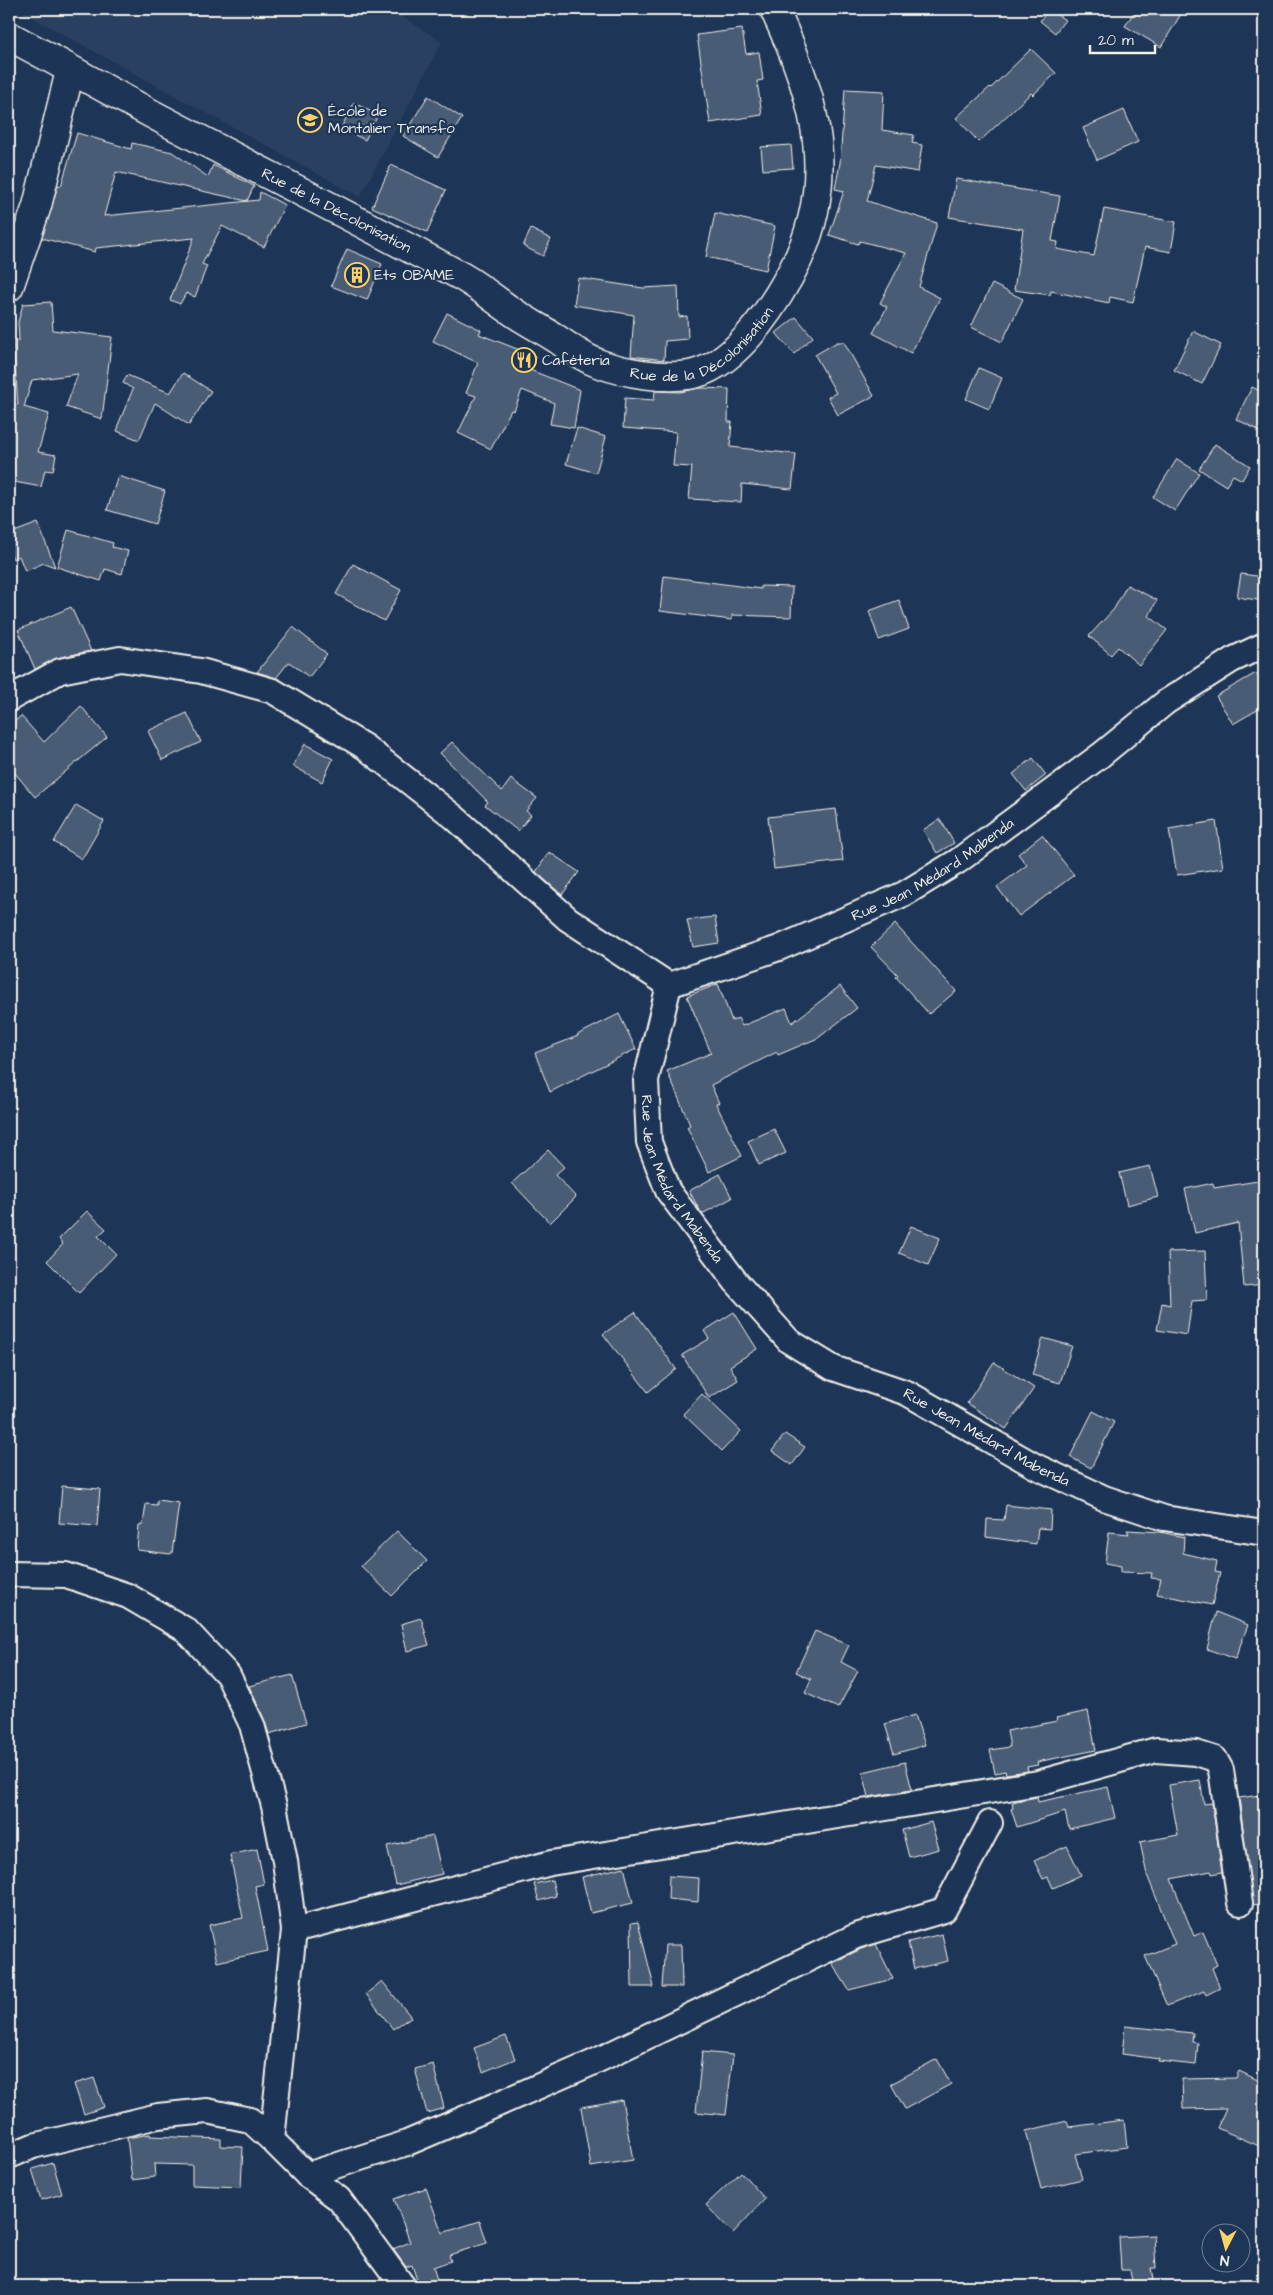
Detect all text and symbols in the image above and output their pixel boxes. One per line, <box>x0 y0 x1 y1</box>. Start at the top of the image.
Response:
scale bar <box>1090 22 1156 54</box>
text: 20 m <box>1098 30 1134 51</box>
place label: École de Montalier Transfo <box>328 101 455 139</box>
school or university icon: École de Montalier Transfo <box>297 107 323 133</box>
street label: Rue de la Décolonisation <box>258 162 416 258</box>
building icon: Ets OBAME <box>344 262 370 288</box>
place label: Ets OBAME <box>374 265 454 286</box>
street label: Rue de la Décolonisation <box>628 302 779 387</box>
restaurant icon: Caféteria <box>511 347 537 373</box>
place label: Caféteria <box>542 350 610 371</box>
street label: Rue Jean Médard Mabenda <box>848 812 1018 926</box>
street label: Rue Jean Médard Mabenda <box>636 1094 729 1267</box>
street label: Rue Jean Médard Mabenda <box>900 1383 1073 1491</box>
north arrow <box>1200 2222 1250 2272</box>
text: N <box>1219 2250 1230 2270</box>

